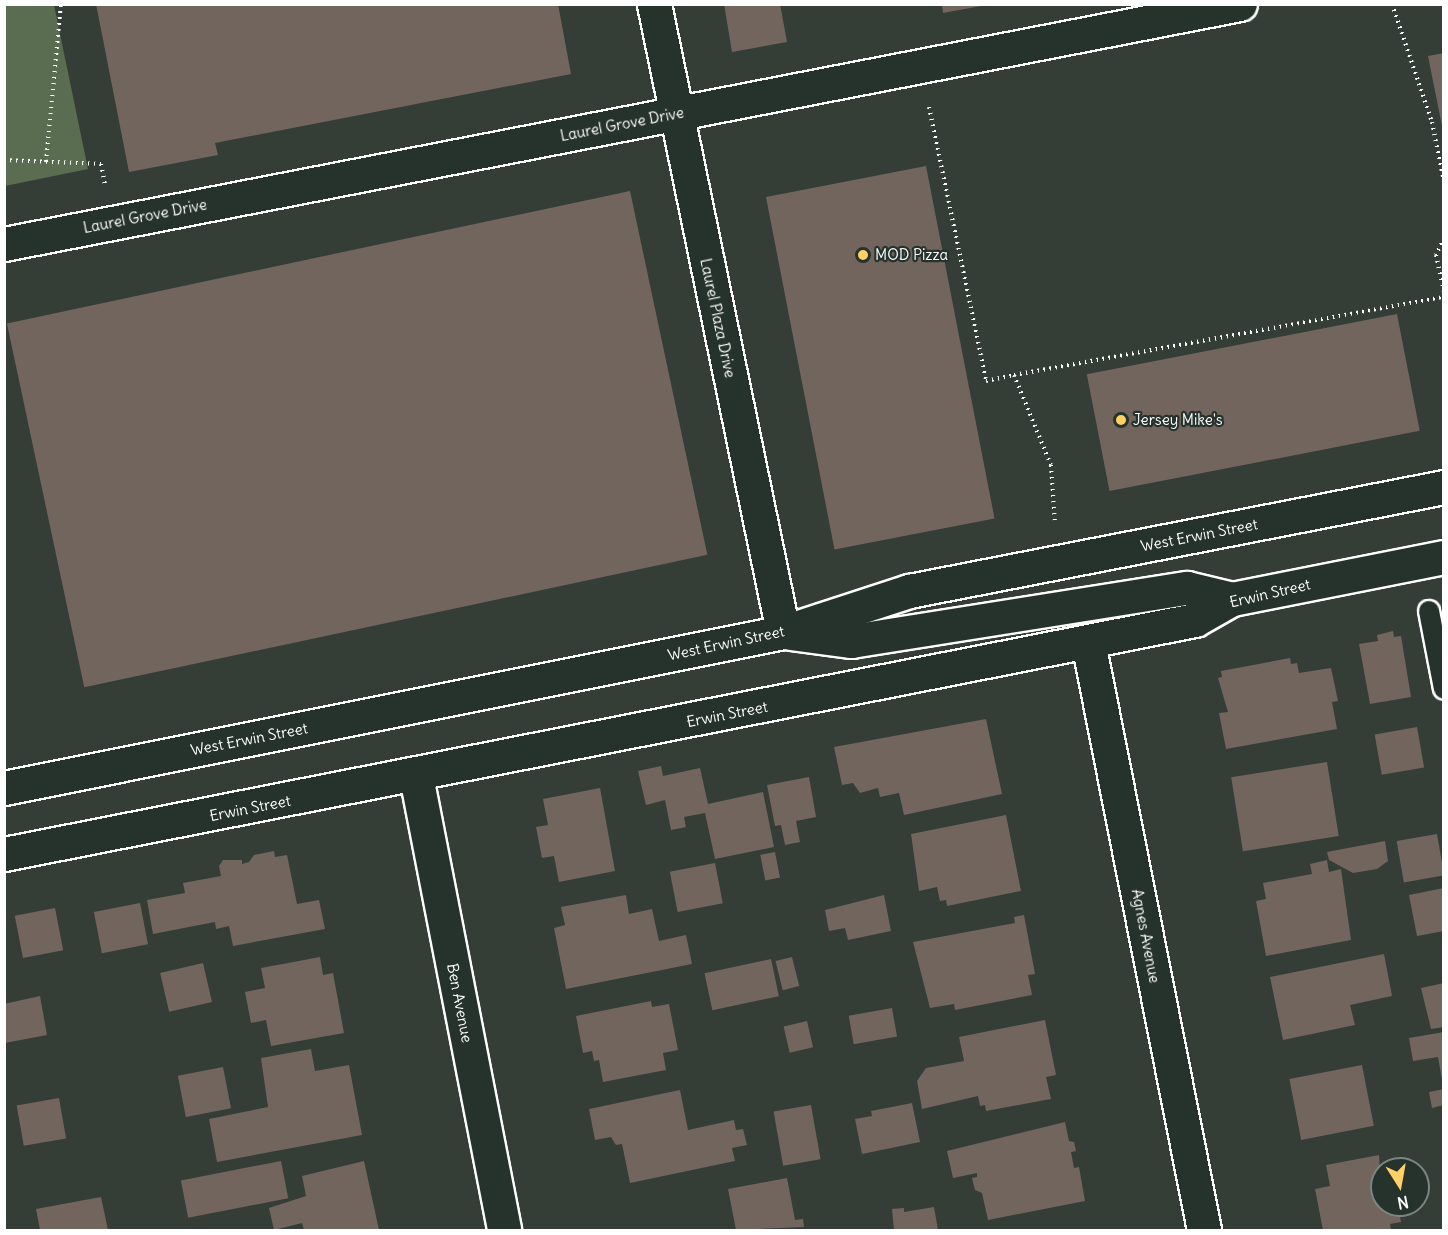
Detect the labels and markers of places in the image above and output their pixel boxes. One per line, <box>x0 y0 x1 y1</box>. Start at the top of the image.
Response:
place label: MOD Pizza <box>875 246 948 264</box>
marker: MOD Pizza <box>856 248 870 262</box>
place label: Jersey Mike's <box>1133 411 1223 429</box>
marker: Jersey Mike's <box>1114 413 1128 427</box>

